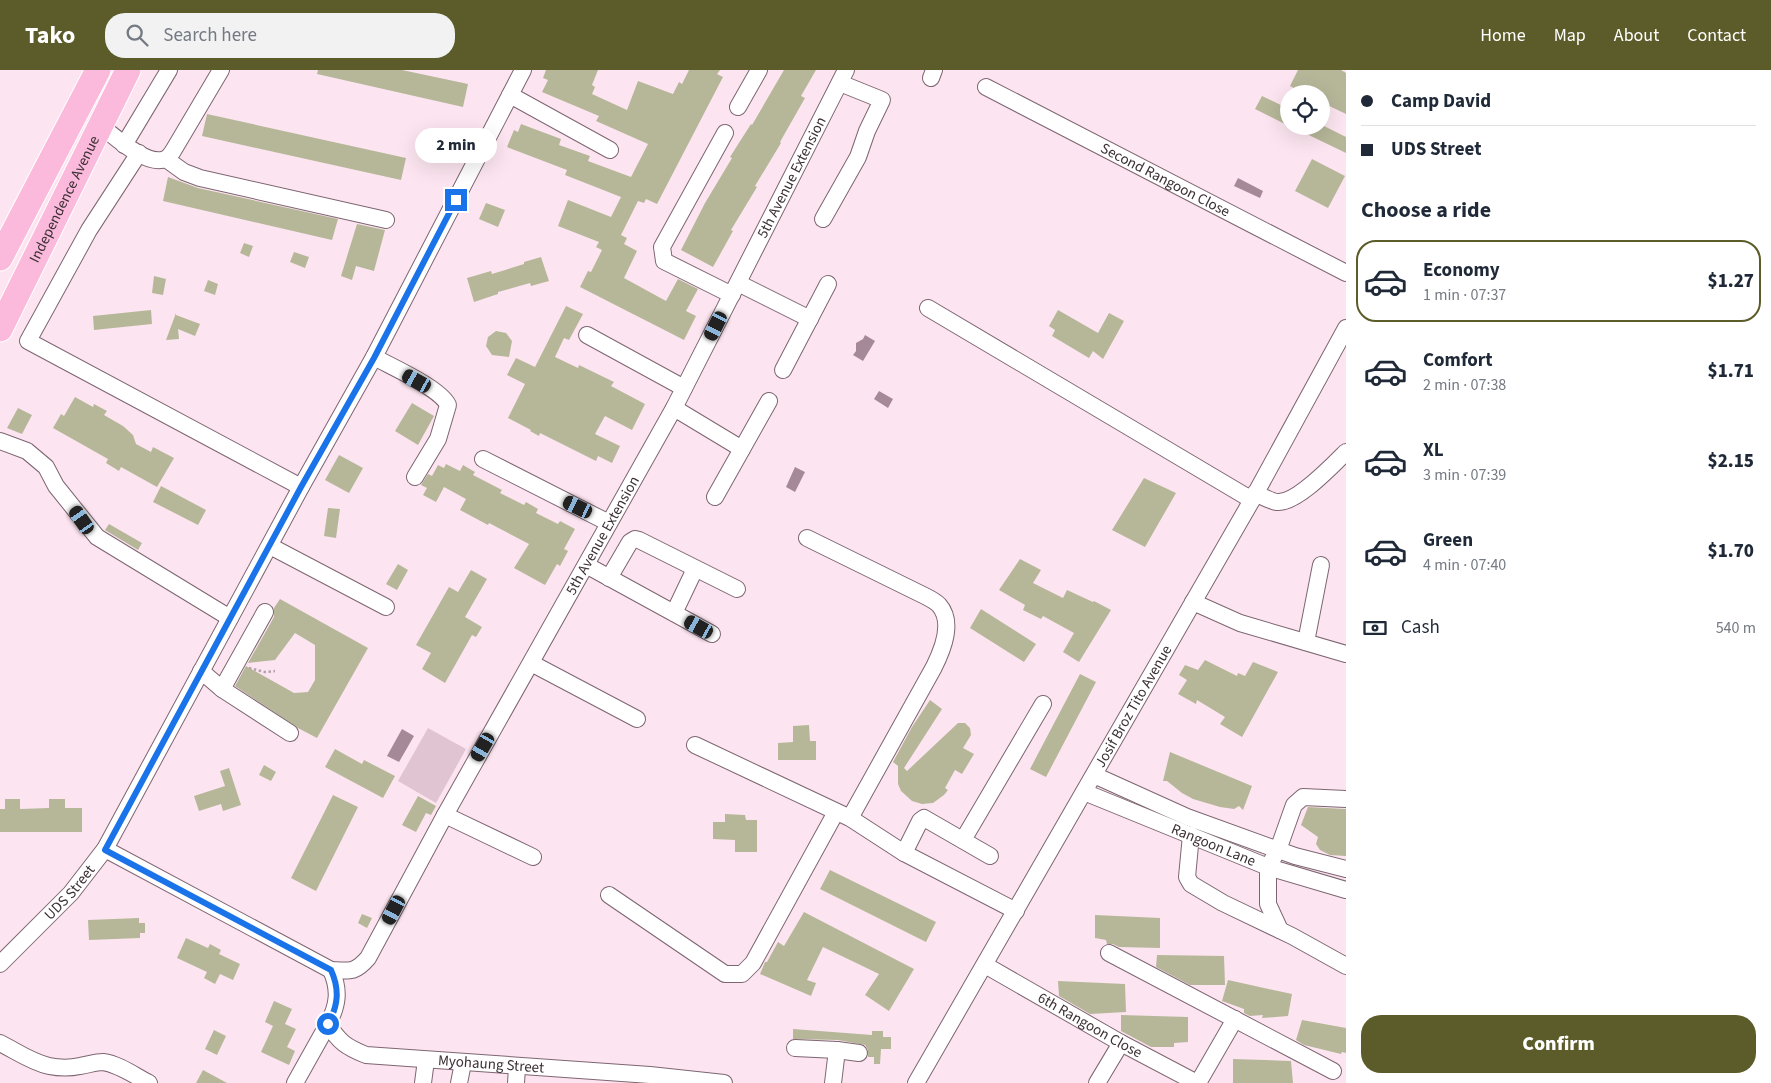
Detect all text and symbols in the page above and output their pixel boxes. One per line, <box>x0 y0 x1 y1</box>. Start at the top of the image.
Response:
search box <box>105 13 455 58</box>
text: Tako <box>25 18 75 53</box>
icon: search <box>123 21 151 49</box>
text: Search here <box>163 22 257 49</box>
text: Home <box>1480 23 1526 48</box>
text: Map <box>1554 23 1586 48</box>
text: About <box>1614 23 1659 48</box>
text: Contact <box>1687 23 1746 48</box>
map controls <box>1280 85 1330 135</box>
button: locate <box>1280 85 1330 135</box>
text: Camp David <box>1391 88 1491 115</box>
street label: 5th Avenue Extension <box>752 113 831 242</box>
callout: 2 min <box>415 128 497 162</box>
street label: Independence Avenue <box>24 132 105 266</box>
text: 2 min <box>436 134 476 156</box>
text: UDS Street <box>1391 136 1482 163</box>
street label: Second Rangoon Close <box>1097 138 1234 222</box>
route end <box>445 189 467 211</box>
text: Choose a ride <box>1361 194 1491 226</box>
text: Economy <box>1423 257 1500 284</box>
icon: car <box>1363 259 1408 304</box>
text: $1.27 <box>1708 268 1754 295</box>
text: 1 min · 07:37 <box>1423 284 1506 306</box>
car <box>702 309 729 343</box>
text: Comfort <box>1423 347 1493 374</box>
icon: car <box>1363 349 1408 394</box>
text: $1.71 <box>1708 358 1754 385</box>
car <box>400 367 433 395</box>
text: 2 min · 07:38 <box>1423 374 1506 396</box>
text: XL <box>1423 437 1444 464</box>
icon: car <box>1363 439 1408 484</box>
text: $2.15 <box>1708 448 1754 475</box>
text: 3 min · 07:39 <box>1423 464 1506 486</box>
street label: 5th Avenue Extension <box>560 472 644 599</box>
car <box>561 494 594 520</box>
car <box>67 503 96 537</box>
text: Green <box>1423 527 1473 554</box>
icon: car <box>1363 529 1408 574</box>
text: $1.70 <box>1708 538 1754 565</box>
text: 4 min · 07:40 <box>1423 554 1506 576</box>
car <box>682 613 715 641</box>
icon: cash <box>1361 614 1389 642</box>
text: Cash <box>1401 614 1440 641</box>
text: 540 m <box>1716 617 1756 639</box>
street label: Josif Broz Tito Avenue <box>1090 641 1177 771</box>
car <box>469 730 496 764</box>
street label: Rangoon Lane <box>1168 818 1259 871</box>
street label: UDS Street <box>39 860 100 925</box>
car <box>380 893 407 927</box>
street label: 6th Rangoon Close <box>1034 987 1146 1063</box>
route start <box>317 1013 339 1035</box>
button: Confirm <box>1361 1015 1756 1073</box>
street label: Myohaung Street <box>437 1050 545 1078</box>

